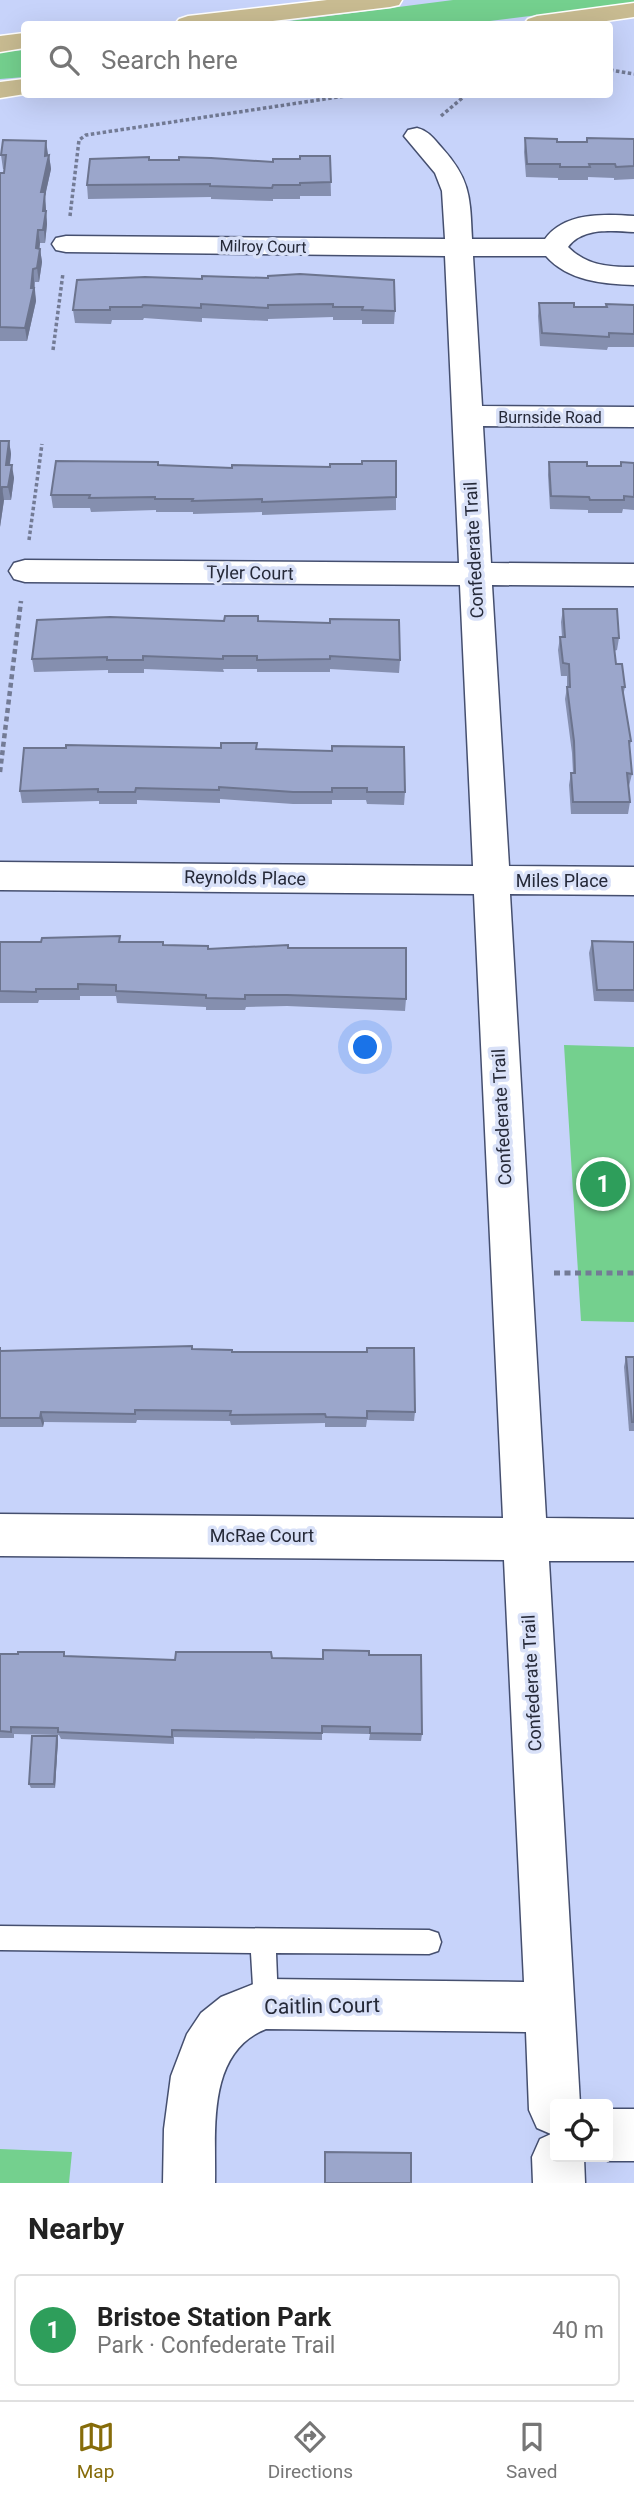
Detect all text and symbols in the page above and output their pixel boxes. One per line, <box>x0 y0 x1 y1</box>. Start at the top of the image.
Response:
search box <box>21 21 613 98</box>
icon: search <box>45 41 83 79</box>
text: Search here <box>101 45 238 75</box>
street label: Milroy Court <box>219 236 307 257</box>
street label: Burnside Road <box>498 408 602 427</box>
street label: Confederate Trail <box>459 481 488 619</box>
street label: Tyler Court <box>206 561 294 584</box>
street label: Reynolds Place <box>184 866 306 889</box>
street label: Miles Place <box>516 870 608 891</box>
your location <box>348 1030 382 1064</box>
street label: Confederate Trail <box>487 1048 516 1186</box>
pin: 1 <box>580 1158 626 1210</box>
street label: McRae Court <box>210 1525 314 1546</box>
street label: Confederate Trail <box>517 1614 546 1752</box>
street label: Caitlin Court <box>264 1993 380 2019</box>
map controls <box>550 2099 613 2162</box>
button: locate <box>550 2099 613 2162</box>
text: Nearby <box>28 2211 124 2246</box>
text: Bristoe Station Park <box>97 2302 331 2332</box>
text: 1 <box>46 2317 60 2344</box>
text: 40 m <box>552 2317 604 2344</box>
text: Park · Confederate Trail <box>97 2332 335 2359</box>
tab: Map <box>77 2418 115 2483</box>
tab: Directions <box>268 2418 353 2483</box>
tab: Saved <box>506 2418 557 2483</box>

